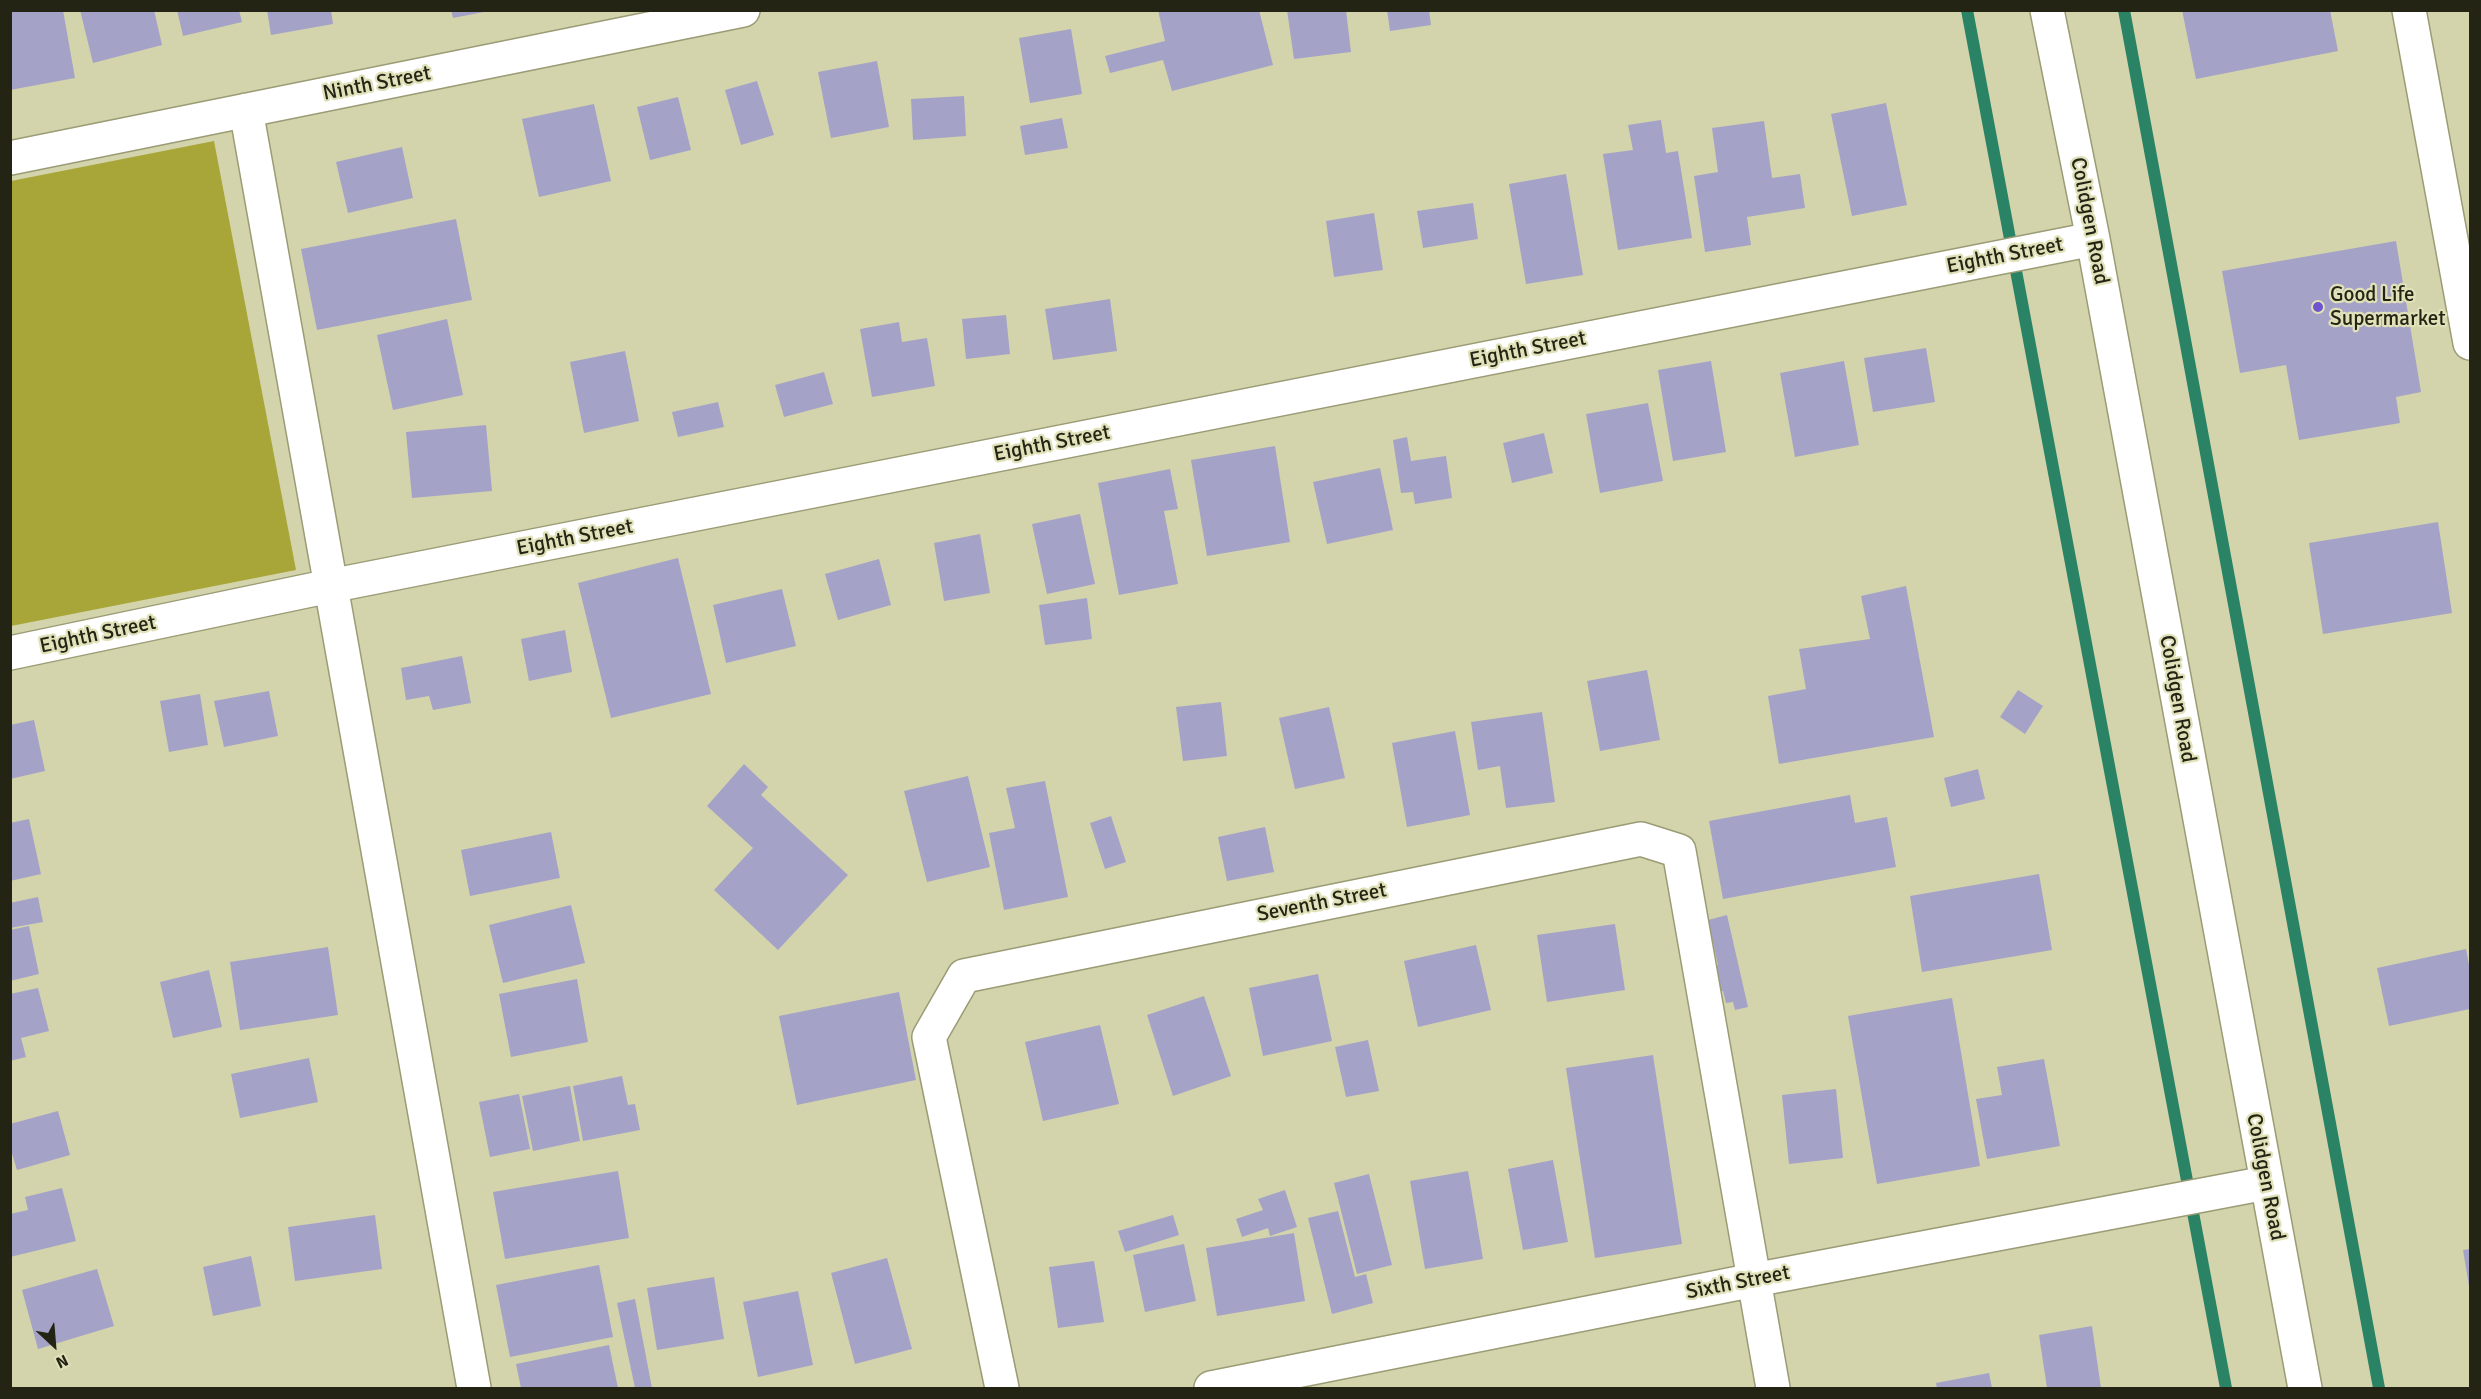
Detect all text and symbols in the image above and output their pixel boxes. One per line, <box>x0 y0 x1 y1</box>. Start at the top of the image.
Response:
street label: Ninth Street <box>321 61 433 107</box>
street label: Colidgen Road <box>2064 155 2114 287</box>
street label: Eighth Street <box>1945 232 2065 280</box>
place label: Good Life Supermarket <box>2330 282 2446 332</box>
marker: Good Life Supermarket <box>2311 300 2325 314</box>
street label: Eighth Street <box>1468 326 1588 374</box>
street label: Eighth Street <box>992 420 1112 468</box>
street label: Eighth Street <box>515 514 635 562</box>
street label: Eighth Street <box>38 610 158 660</box>
street label: Colidgen Road <box>2153 633 2201 765</box>
street label: Seventh Street <box>1255 878 1389 928</box>
street label: Colidgen Road <box>2240 1111 2290 1243</box>
street label: Sixth Street <box>1684 1261 1792 1305</box>
north arrow <box>24 1315 84 1375</box>
text: N <box>53 1350 71 1373</box>

